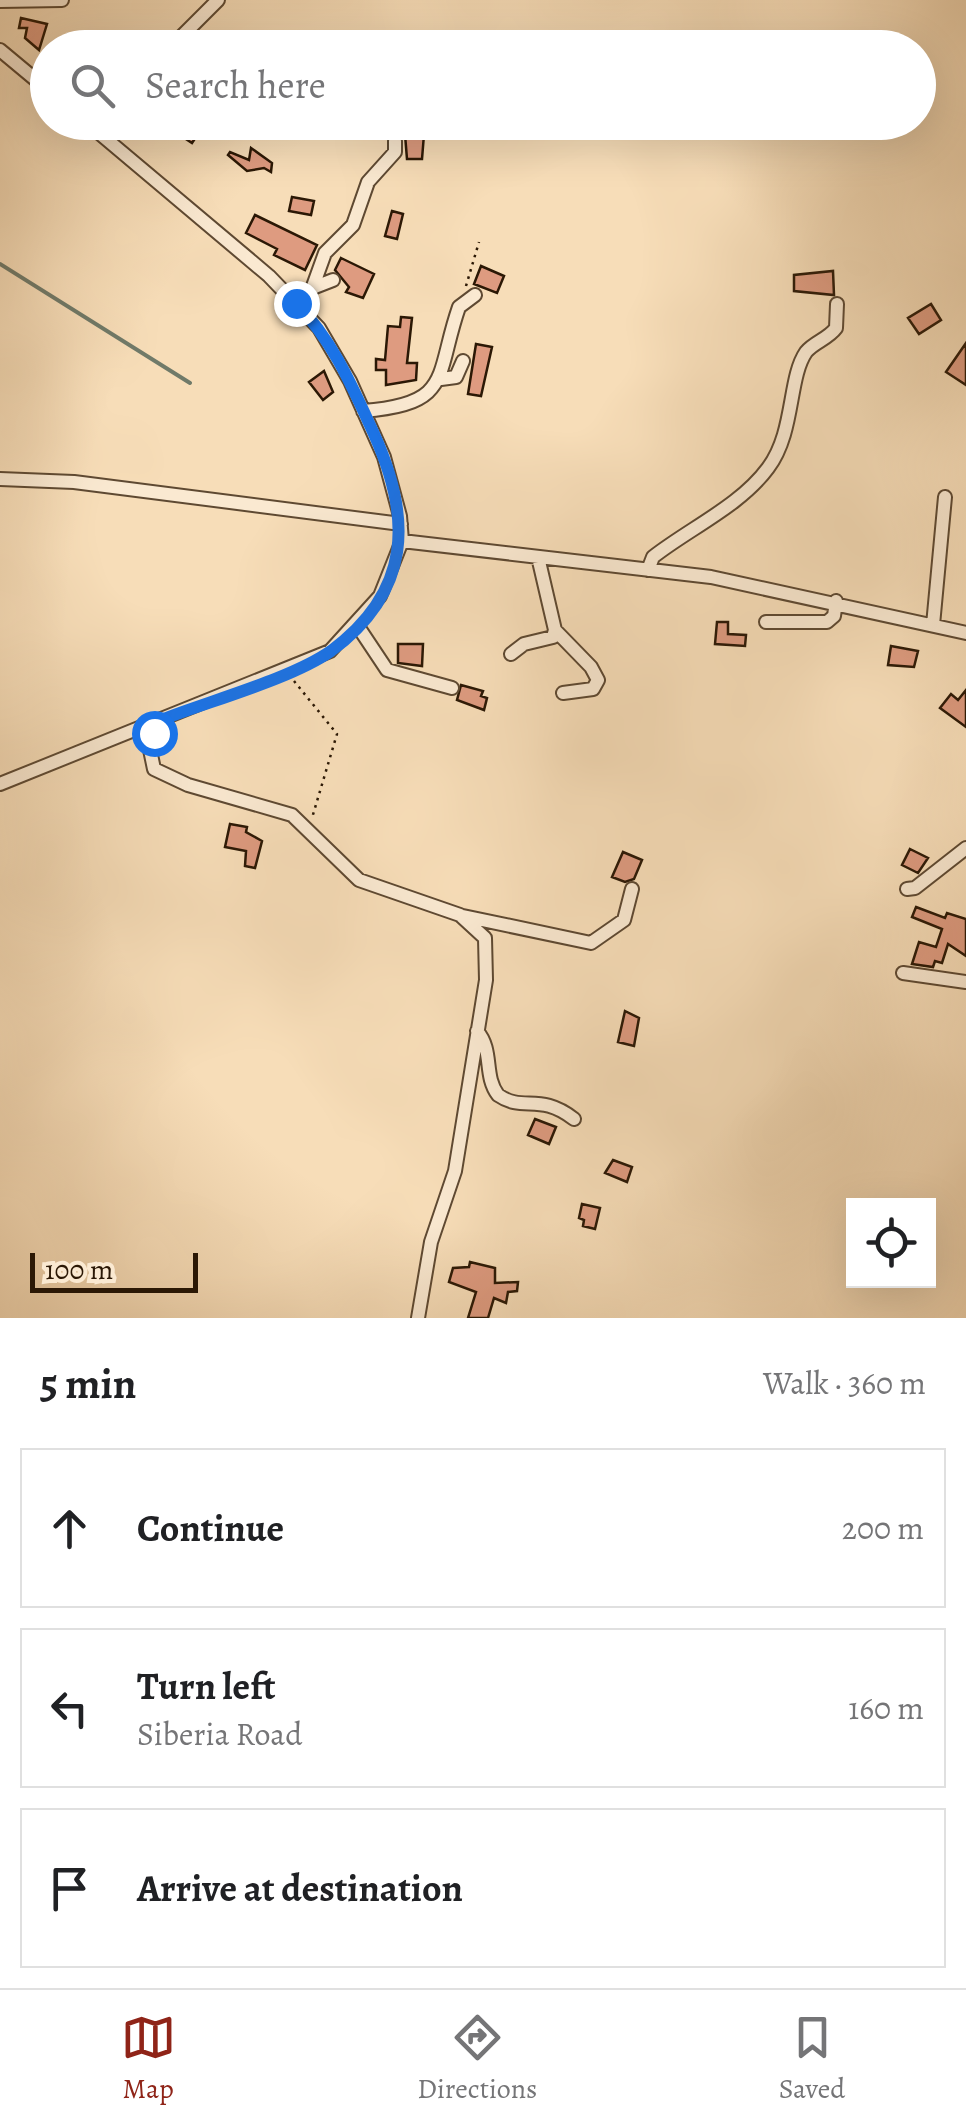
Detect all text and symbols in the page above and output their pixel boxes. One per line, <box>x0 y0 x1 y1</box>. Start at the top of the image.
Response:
search box <box>30 30 936 140</box>
icon: search <box>65 58 120 113</box>
text: Search here <box>145 59 326 111</box>
route end <box>274 281 320 327</box>
route start <box>132 711 178 757</box>
map controls <box>846 1198 936 1288</box>
button: locate <box>846 1198 936 1288</box>
scale bar <box>30 1248 198 1292</box>
text: 100 m <box>45 1251 113 1289</box>
text: 5 min <box>40 1355 136 1412</box>
text: Walk · 360 m <box>763 1361 926 1405</box>
icon: ahead <box>42 1501 97 1556</box>
text: Continue <box>137 1502 284 1554</box>
text: 200 m <box>842 1506 924 1550</box>
text: Turn left <box>137 1660 276 1712</box>
icon: left <box>42 1681 97 1736</box>
text: 160 m <box>848 1686 924 1730</box>
text: Siberia Road <box>137 1712 302 1756</box>
icon: arrive <box>42 1861 97 1916</box>
text: Arrive at destination <box>137 1862 463 1914</box>
tab: Map <box>121 2010 176 2108</box>
tab: Directions <box>417 2010 537 2108</box>
tab: Saved <box>779 2010 845 2108</box>

